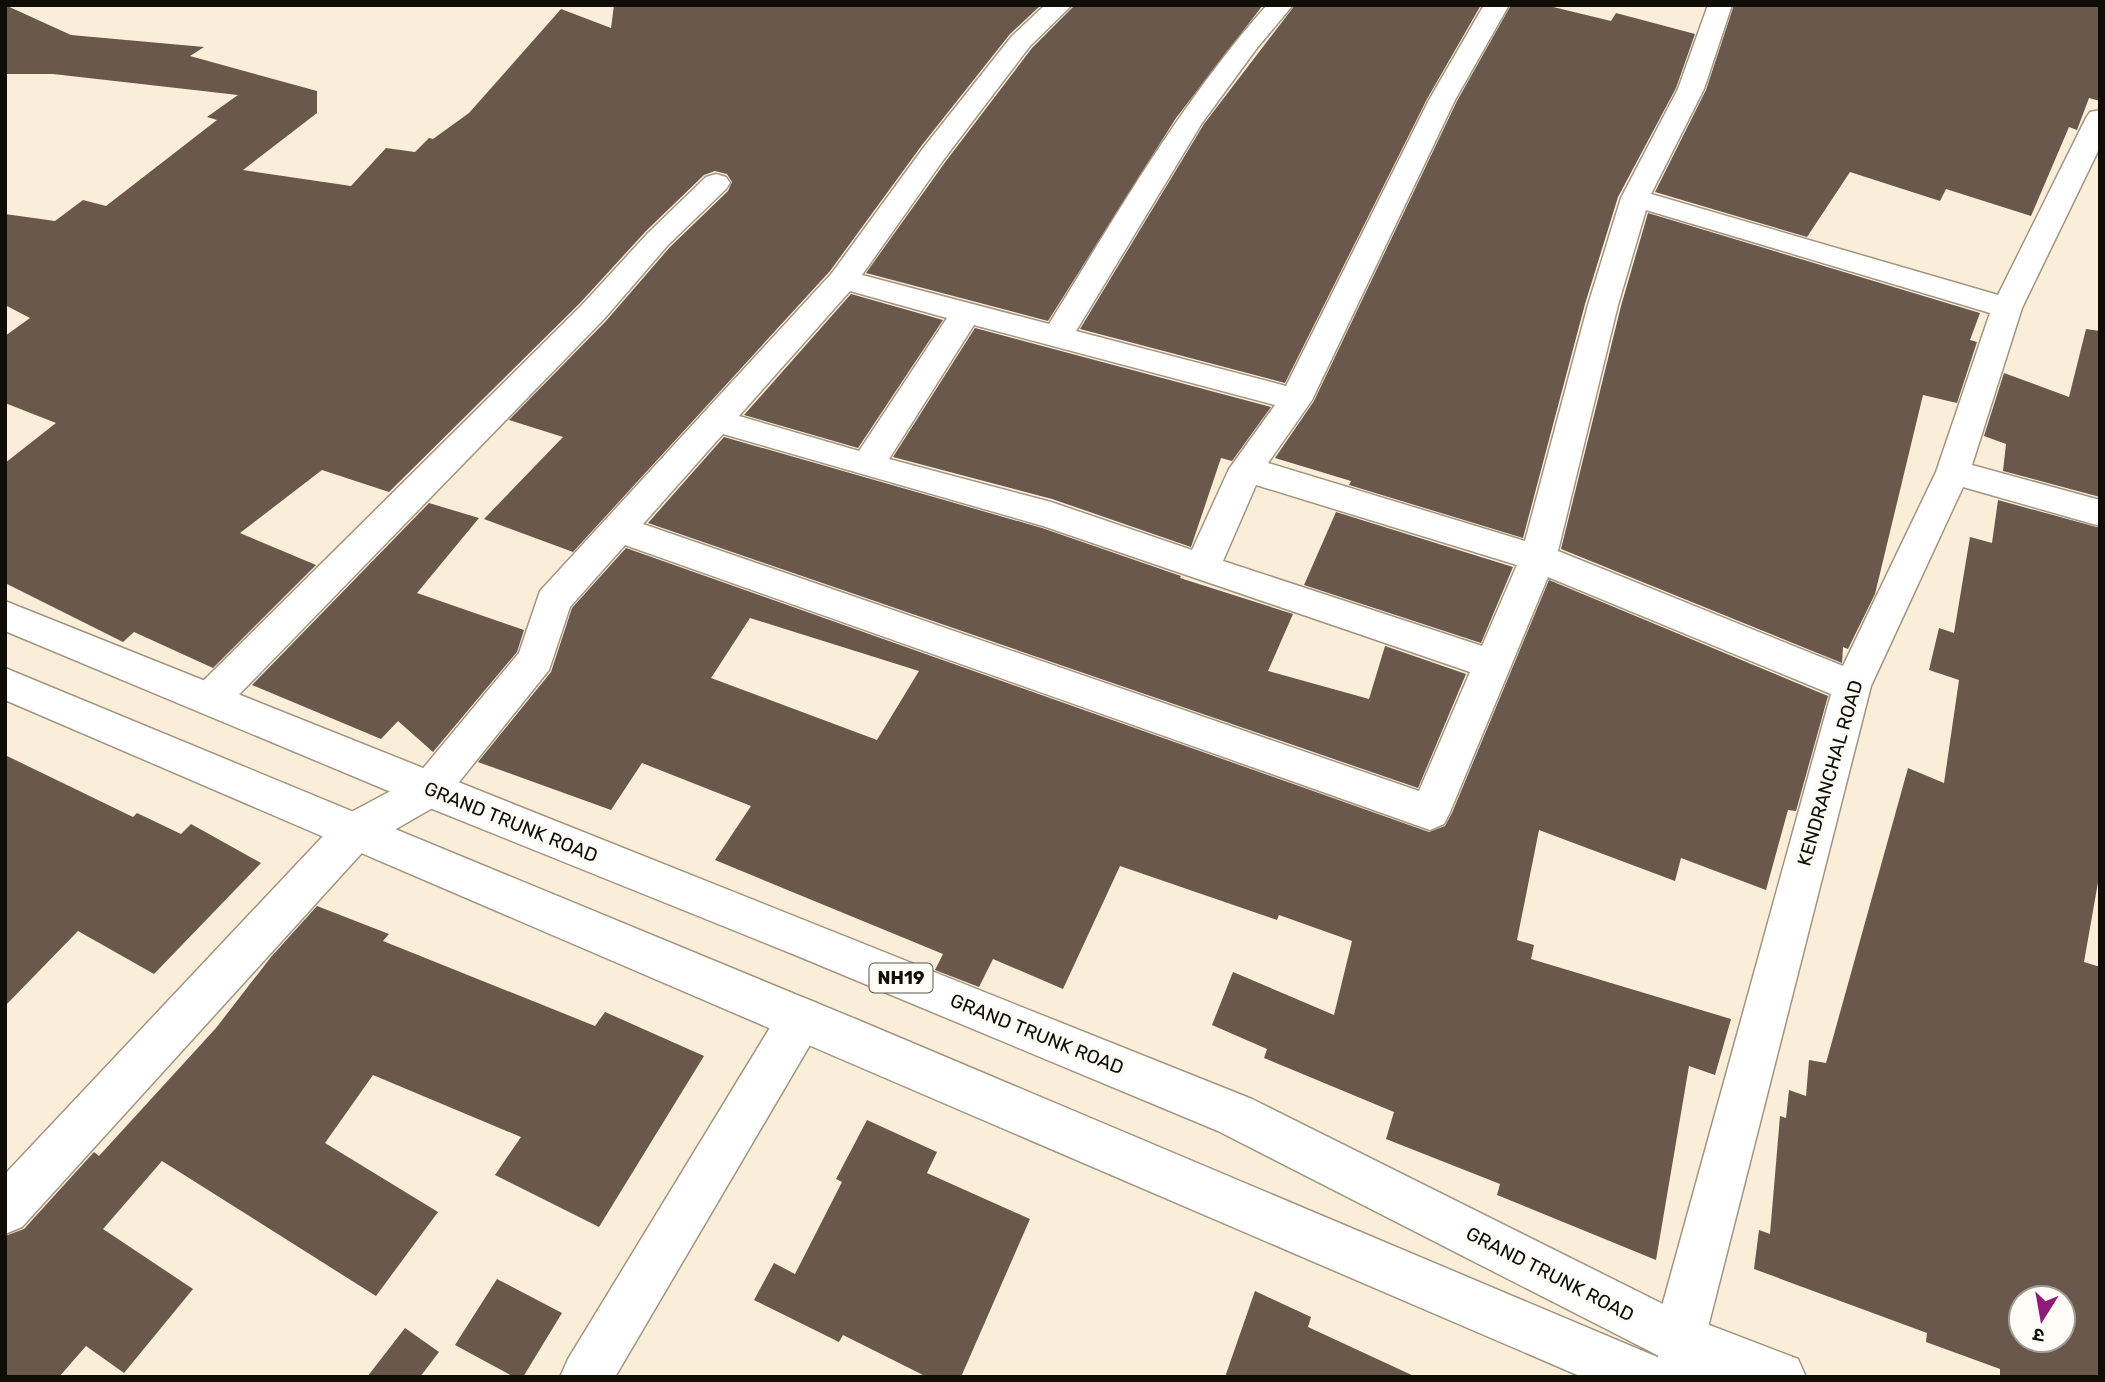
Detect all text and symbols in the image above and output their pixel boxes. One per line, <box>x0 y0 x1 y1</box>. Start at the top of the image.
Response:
street label: KENDRANCHAL ROAD <box>1792 677 1868 869</box>
street label: GRAND TRUNK ROAD <box>421 777 601 867</box>
road number: NH19 <box>870 964 932 993</box>
street label: GRAND TRUNK ROAD <box>947 989 1127 1079</box>
street label: GRAND TRUNK ROAD <box>1462 1222 1638 1326</box>
north arrow <box>2007 1284 2077 1354</box>
text: उ <box>2030 1323 2047 1348</box>

